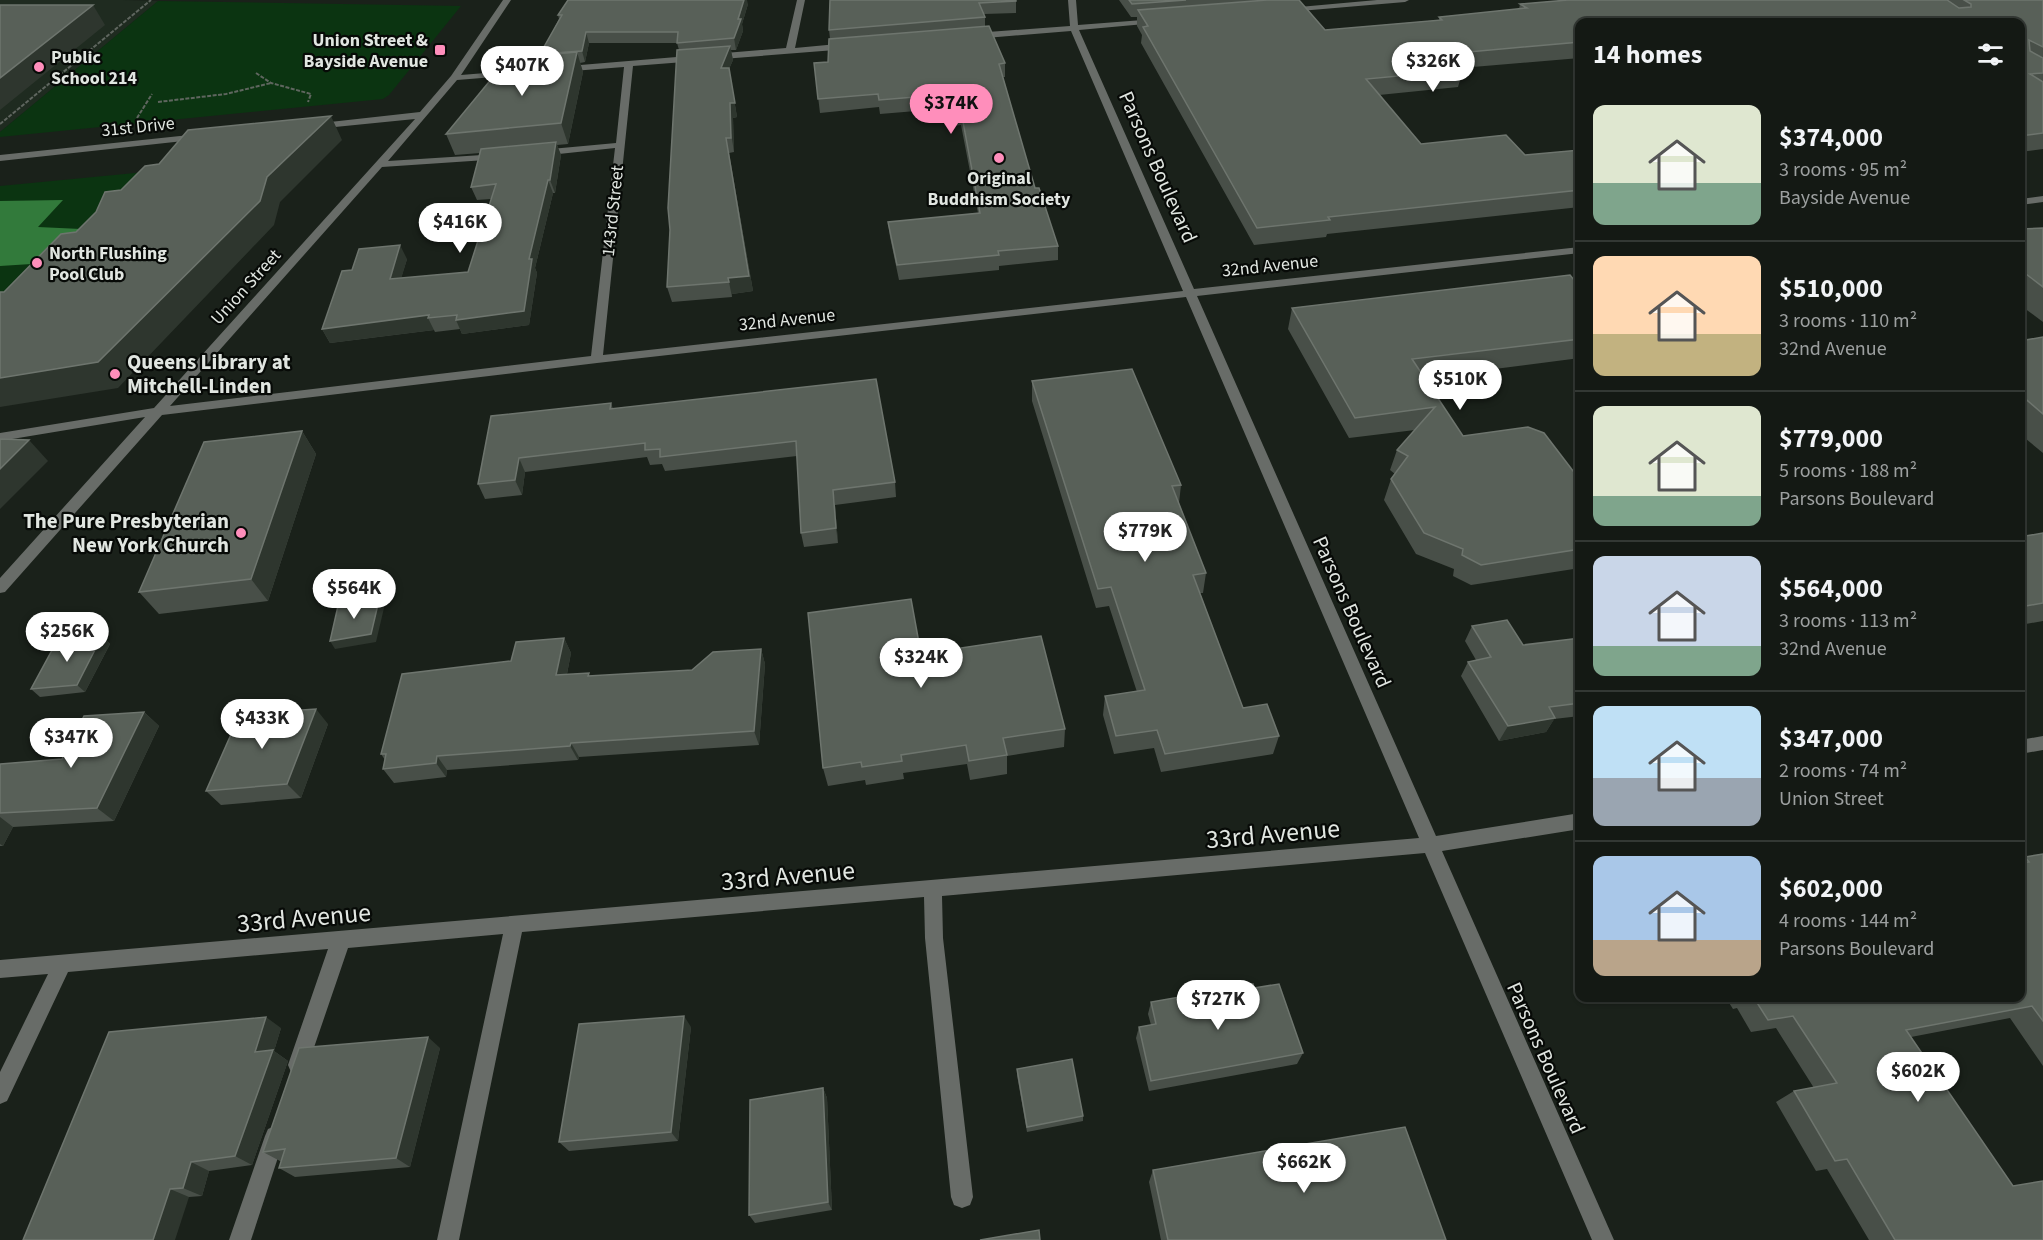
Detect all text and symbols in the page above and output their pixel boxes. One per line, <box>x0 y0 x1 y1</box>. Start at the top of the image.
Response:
place label: Union Street & Bayside Avenue <box>304 28 428 74</box>
text: 14 homes <box>1593 36 1702 73</box>
icon: filters <box>1974 38 2007 71</box>
pin: $326K <box>1391 42 1475 93</box>
marker: Union Street & Bayside Avenue <box>433 43 447 57</box>
place label: Public School 214 <box>51 45 137 91</box>
pin: $407K <box>480 46 564 97</box>
text: $326K <box>1406 47 1460 75</box>
text: $407K <box>495 51 549 79</box>
marker: Public School 214 <box>32 60 46 74</box>
pin: $374K <box>909 84 993 135</box>
street label: Parsons Boulevard <box>1111 86 1205 248</box>
text: $374K <box>924 89 978 117</box>
street label: 31st Drive <box>100 111 176 143</box>
text: $374,000 <box>1779 119 1883 156</box>
icon: home <box>1641 129 1713 201</box>
marker: Original Buddhism Society <box>992 151 1006 165</box>
text: 3 rooms · 95 m² <box>1779 156 1907 184</box>
street label: 143rd Street <box>596 164 630 258</box>
place label: Original Buddhism Society <box>928 166 1071 212</box>
text: Bayside Avenue <box>1779 184 1910 212</box>
pin: $416K <box>418 203 502 254</box>
text: $416K <box>433 208 487 236</box>
place label: North Flushing Pool Club <box>49 241 167 287</box>
street label: Union Street <box>205 244 287 330</box>
street label: 32nd Avenue <box>1221 249 1320 283</box>
marker: North Flushing Pool Club <box>30 256 44 270</box>
text: $510,000 <box>1779 270 1883 307</box>
icon: home <box>1641 280 1713 352</box>
street label: 32nd Avenue <box>738 303 837 337</box>
text: 3 rooms · 110 m² <box>1779 307 1917 335</box>
text: 32nd Avenue <box>1779 335 1887 363</box>
place label: Queens Library at Mitchell-Linden <box>127 347 290 401</box>
pin: $510K <box>1418 360 1502 411</box>
text: $510K <box>1433 365 1487 393</box>
marker: Queens Library at Mitchell-Linden <box>108 367 122 381</box>
text: $779,000 <box>1779 420 1883 457</box>
icon: home <box>1641 430 1713 502</box>
text: 5 rooms · 188 m² <box>1779 457 1917 485</box>
text: Parsons Boulevard <box>1779 485 1934 513</box>
place label: The Pure Presbyterian New York Church <box>23 506 229 560</box>
pin: $779K <box>1103 512 1187 563</box>
text: $779K <box>1118 517 1172 545</box>
marker: The Pure Presbyterian New York Church <box>234 526 248 540</box>
street label: Parsons Boulevard <box>1305 531 1399 693</box>
pin: $564K <box>312 569 396 620</box>
text: $564,000 <box>1779 570 1883 607</box>
text: $564K <box>327 574 381 602</box>
icon: home <box>1641 580 1713 652</box>
text: 3 rooms · 113 m² <box>1779 607 1917 635</box>
pin: $256K <box>25 612 109 663</box>
text: $256K <box>40 617 94 645</box>
text: 32nd Avenue <box>1779 635 1887 663</box>
pin: $324K <box>879 638 963 689</box>
text: $324K <box>894 643 948 671</box>
pin: $433K <box>220 699 304 750</box>
text: $433K <box>235 704 289 732</box>
pin: $347K <box>29 718 113 769</box>
text: $347,000 <box>1779 720 1883 757</box>
text: $347K <box>44 723 98 751</box>
icon: home <box>1641 730 1713 802</box>
text: 2 rooms · 74 m² <box>1779 757 1907 785</box>
text: Union Street <box>1779 785 1884 813</box>
street label: 33rd Avenue <box>1204 810 1342 858</box>
street label: 33rd Avenue <box>719 852 857 900</box>
text: $602,000 <box>1779 870 1883 907</box>
icon: home <box>1641 880 1713 952</box>
street label: 33rd Avenue <box>235 894 373 942</box>
text: 4 rooms · 144 m² <box>1779 907 1917 935</box>
text: Parsons Boulevard <box>1779 935 1934 963</box>
street label: Parsons Boulevard <box>1499 977 1593 1139</box>
pin: $727K <box>1176 980 1260 1031</box>
text: $727K <box>1191 985 1245 1013</box>
pin: $602K <box>1876 1052 1960 1103</box>
text: $602K <box>1891 1057 1945 1085</box>
pin: $662K <box>1262 1143 1346 1194</box>
text: $662K <box>1277 1148 1331 1176</box>

